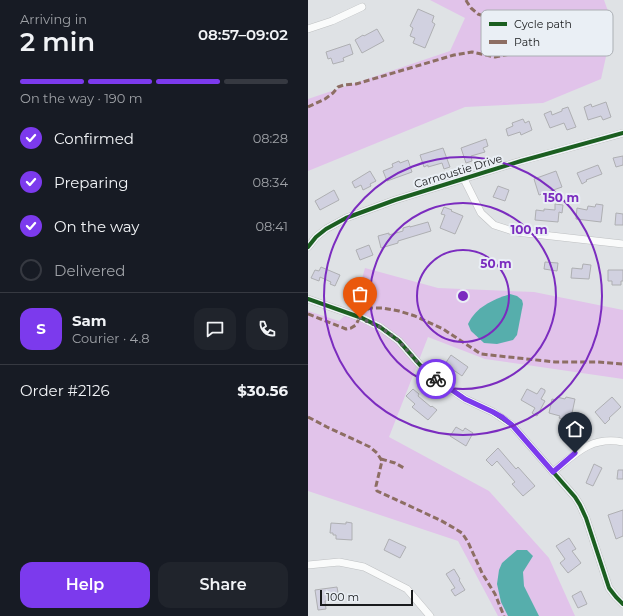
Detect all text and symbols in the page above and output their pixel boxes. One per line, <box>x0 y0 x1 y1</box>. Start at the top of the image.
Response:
legend <box>481 10 613 56</box>
text: Arriving in <box>20 11 87 27</box>
text: Cycle path <box>514 17 572 31</box>
text: 08:57–09:02 <box>198 25 288 44</box>
text: 2 min <box>20 26 95 58</box>
text: Path <box>514 35 540 49</box>
text: On the way · 190 m <box>20 90 143 106</box>
icon: check <box>20 127 42 149</box>
text: Confirmed <box>54 129 134 148</box>
text: 08:28 <box>253 130 288 146</box>
street label: Carnoustie Drive <box>412 151 504 191</box>
icon: check <box>20 171 42 193</box>
text: Preparing <box>54 173 129 192</box>
text: 08:34 <box>252 174 288 190</box>
text: 150 m <box>543 190 579 205</box>
icon: check <box>20 215 42 237</box>
text: On the way <box>54 217 139 236</box>
text: 08:41 <box>255 218 288 234</box>
text: 100 m <box>511 222 547 237</box>
text: 50 m <box>480 256 512 271</box>
text: Delivered <box>54 261 126 280</box>
pin <box>343 277 377 318</box>
icon: bag <box>349 283 371 305</box>
centre of rings <box>456 289 470 303</box>
button: chat <box>194 308 236 350</box>
button: phone <box>246 308 288 350</box>
text: Sam <box>72 311 107 330</box>
text: S <box>36 319 46 338</box>
text: Courier · 4.8 <box>72 330 150 346</box>
courier <box>416 359 456 399</box>
icon: bike <box>425 368 447 390</box>
text: Order #2126 <box>20 381 110 400</box>
text: $30.56 <box>237 381 288 400</box>
pin <box>558 412 592 453</box>
icon: home <box>564 418 586 440</box>
button: Help <box>20 562 150 608</box>
button: Share <box>158 562 288 608</box>
scale bar <box>320 588 413 607</box>
text: 100 m <box>326 590 359 604</box>

